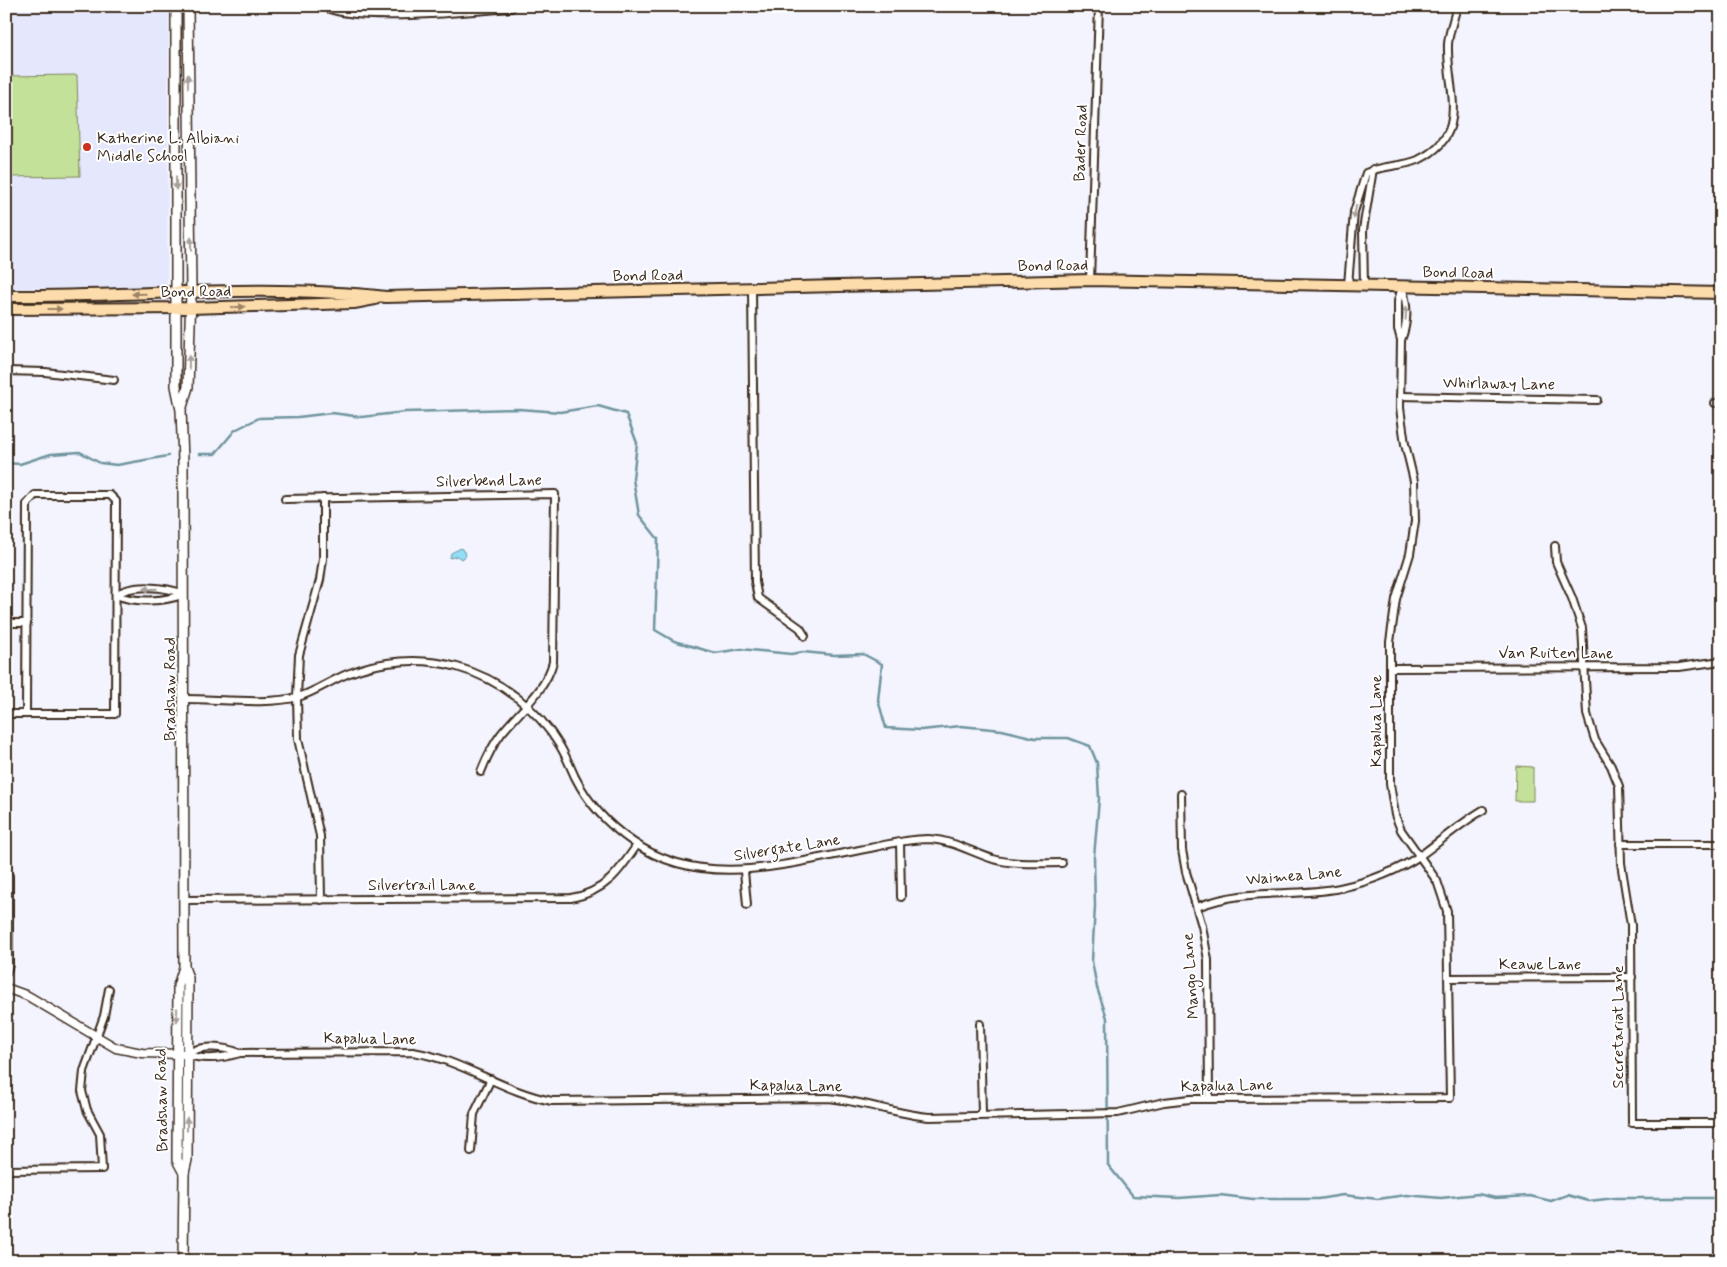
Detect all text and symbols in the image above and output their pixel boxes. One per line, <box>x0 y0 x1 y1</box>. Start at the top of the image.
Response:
one-way arrow <box>184 73 192 89</box>
street label: Bader Road <box>1069 104 1093 182</box>
place label: Katherine L. Albiani Middle School <box>97 128 240 167</box>
marker: Katherine L. Albiani Middle School <box>81 141 93 153</box>
one-way arrow <box>172 175 180 191</box>
one-way arrow <box>1350 204 1358 220</box>
one-way arrow <box>187 236 195 252</box>
street label: Bond Road <box>1017 255 1089 277</box>
street label: Bond Road <box>1422 262 1494 284</box>
street label: Bond Road <box>612 265 684 287</box>
street label: Bond Road <box>160 281 232 303</box>
one-way arrow <box>130 290 146 298</box>
one-way arrow <box>231 302 247 310</box>
one-way arrow <box>47 305 63 313</box>
one-way arrow <box>1403 305 1411 321</box>
one-way arrow <box>185 354 193 370</box>
street label: Whirlaway Lane <box>1443 373 1555 395</box>
street label: Silverbend Lane <box>436 470 542 492</box>
one-way arrow <box>141 585 157 593</box>
street label: Bradshaw Road <box>160 637 181 741</box>
street label: Van Ruiten Lane <box>1498 643 1614 664</box>
street label: Kapalua Lane <box>1366 674 1387 767</box>
street label: Silvergate Lane <box>732 829 842 868</box>
street label: Waimea Lane <box>1245 861 1343 891</box>
street label: Silvertrail Lane <box>368 875 476 896</box>
street label: Mango Lane <box>1178 932 1205 1020</box>
street label: Keawe Lane <box>1499 954 1581 975</box>
street label: Secretariat Lane <box>1608 965 1629 1089</box>
one-way arrow <box>173 1007 181 1023</box>
street label: Kapalua Lane <box>323 1028 417 1050</box>
street label: Bradshaw Road <box>151 1048 173 1152</box>
street label: Kapalua Lane <box>749 1075 843 1097</box>
street label: Kapalua Lane <box>1180 1075 1274 1097</box>
one-way arrow <box>183 1116 191 1132</box>

